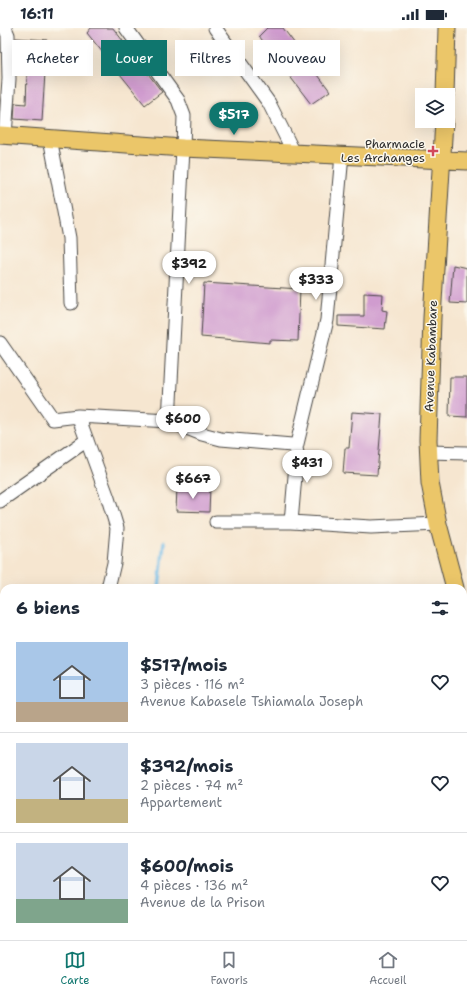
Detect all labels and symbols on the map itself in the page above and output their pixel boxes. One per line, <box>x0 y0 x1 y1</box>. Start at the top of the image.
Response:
pin: $517 <box>210 102 258 136</box>
place label: Pharmacie Les Archanges <box>341 136 425 166</box>
marker: Pharmacie Les Archanges <box>428 146 438 156</box>
pin: $392 <box>165 251 213 285</box>
pin: $333 <box>292 267 340 301</box>
street label: Avenue Kabambare <box>421 299 441 412</box>
pin: $600 <box>159 406 207 440</box>
pin: $431 <box>283 450 331 484</box>
pin: $667 <box>169 466 217 500</box>

